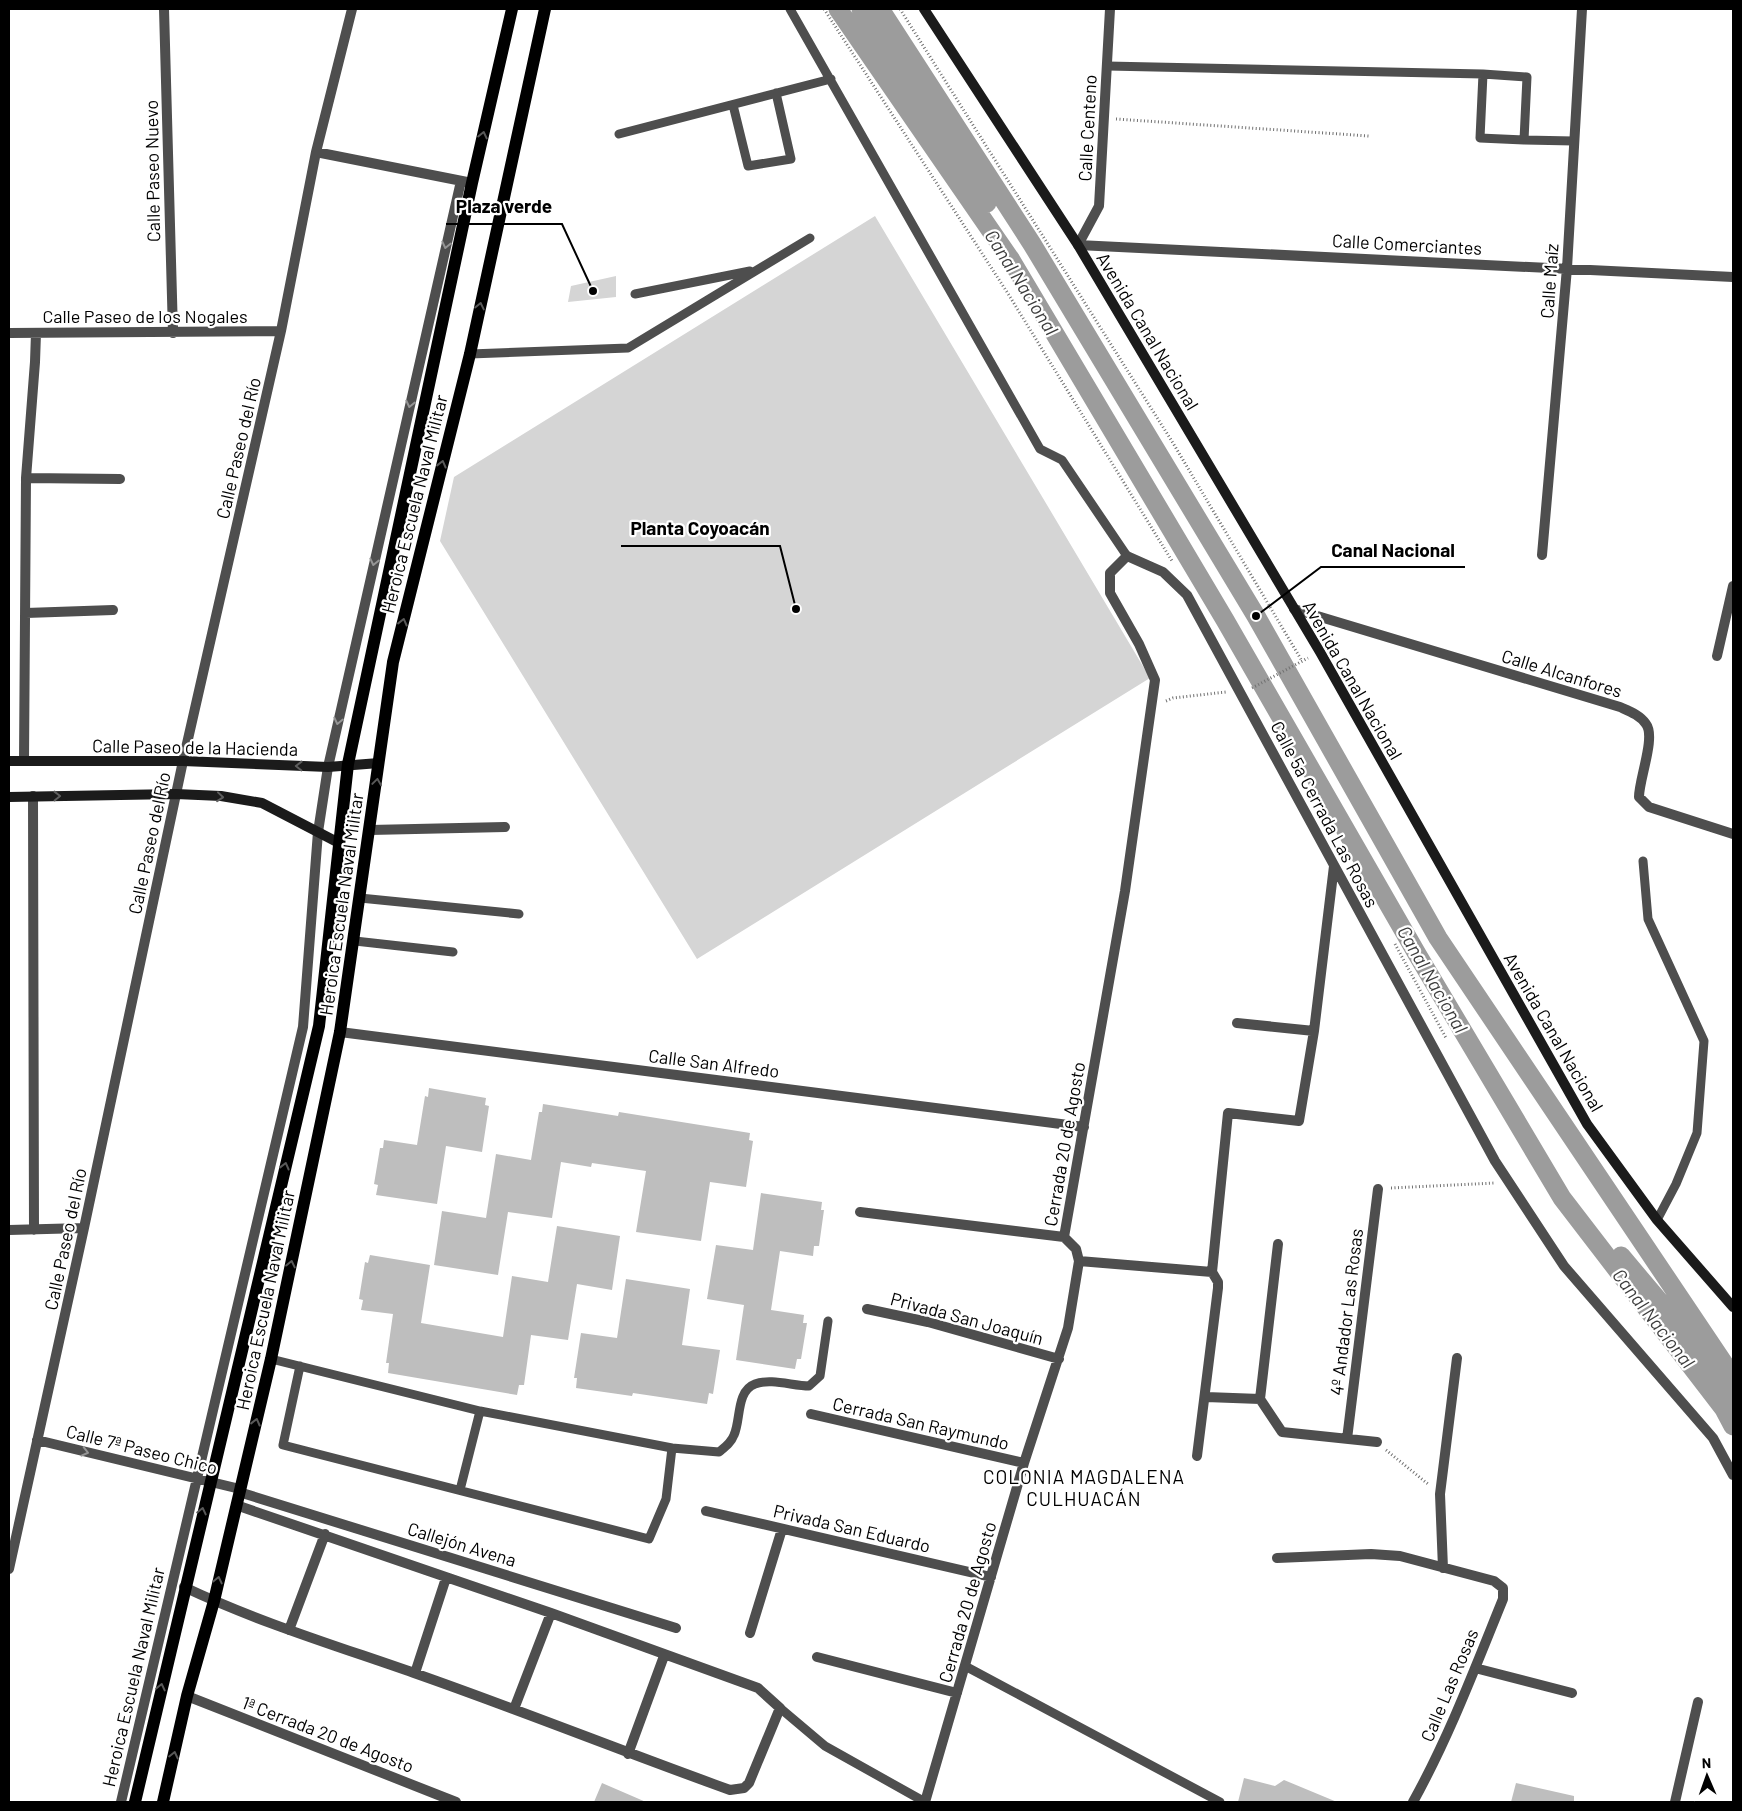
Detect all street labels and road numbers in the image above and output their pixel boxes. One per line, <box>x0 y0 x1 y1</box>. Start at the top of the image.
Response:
street label: Calle Centeno <box>1073 74 1101 182</box>
street label: Calle Paseo Nuevo <box>140 100 164 242</box>
street label: Calle Comerciantes <box>1331 229 1483 259</box>
street label: Calle Maíz <box>1535 243 1563 319</box>
street label: Avenida Canal Nacional <box>1092 248 1204 414</box>
street label: Calle Paseo de los Nogales <box>42 305 248 327</box>
street label: Calle Paseo del Río <box>211 375 265 521</box>
street label: Heroica Escuela Naval Militar <box>376 392 452 616</box>
street label: Avenida Canal Nacional <box>1298 597 1408 763</box>
street label: Calle Alcanfores <box>1499 644 1625 702</box>
street label: Calle 5a Cerrada Las Rosas <box>1266 717 1384 911</box>
street label: Calle Paseo de la Hacienda <box>92 734 298 760</box>
street label: Calle Paseo del Río <box>123 770 175 916</box>
street label: Heroica Escuela Naval Militar <box>314 791 368 1017</box>
street label: Avenida Canal Nacional <box>1499 949 1609 1115</box>
street label: Calle San Alfredo <box>647 1044 781 1082</box>
street label: Cerrada 20 de Agosto <box>1039 1060 1089 1228</box>
street label: Calle Paseo del Río <box>39 1166 91 1312</box>
street label: Heroica Escuela Naval Militar <box>231 1187 299 1412</box>
street label: 4º Andador Las Rosas <box>1325 1227 1367 1397</box>
street label: Privada San Joaquín <box>888 1287 1046 1349</box>
street label: Cerrada San Raymundo <box>831 1392 1011 1454</box>
street label: Calle 7ª Paseo Chico <box>64 1420 220 1478</box>
street label: Privada San Eduardo <box>771 1499 933 1557</box>
street label: Callejón Avena <box>405 1517 519 1571</box>
street label: Cerrada 20 de Agosto <box>933 1519 1001 1685</box>
street label: Heroica Escuela Naval Militar <box>97 1565 169 1789</box>
street label: Calle Las Rosas <box>1415 1625 1483 1745</box>
street label: 1ª Cerrada 20 de Agosto <box>239 1691 417 1777</box>

